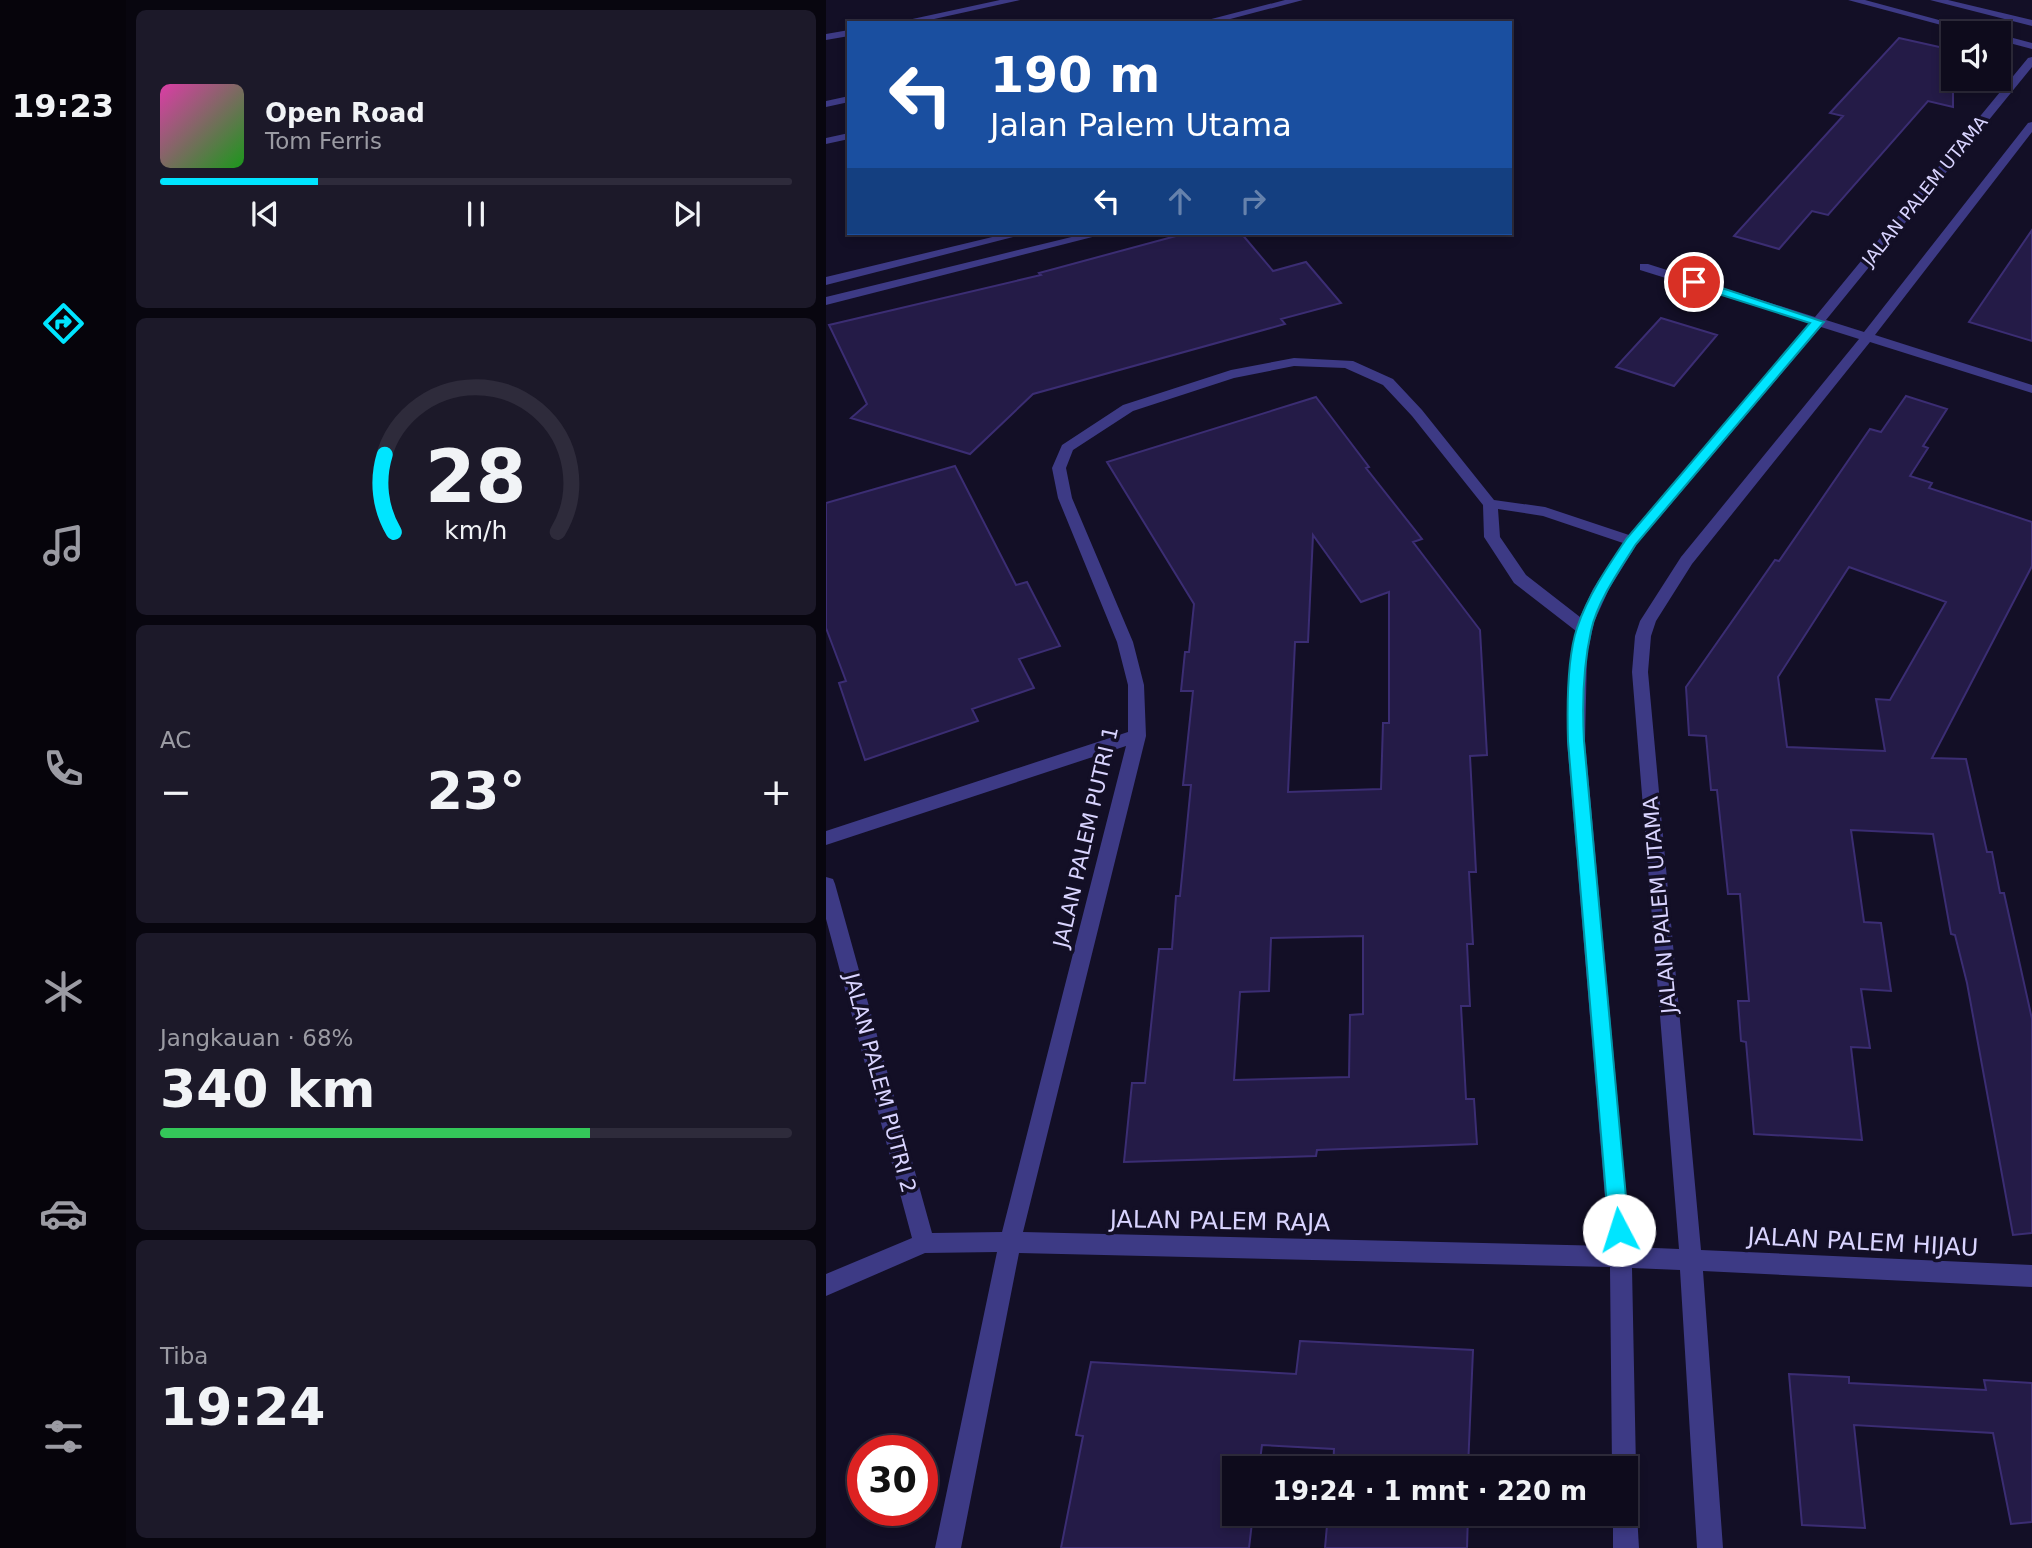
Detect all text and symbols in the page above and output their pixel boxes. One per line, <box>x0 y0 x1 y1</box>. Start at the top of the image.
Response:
map controls <box>1941 21 2011 91</box>
button: sound <box>1941 21 2011 91</box>
text: 190 m <box>990 47 1160 104</box>
icon: left <box>875 49 966 140</box>
text: 19:23 <box>12 87 114 125</box>
text: Open Road <box>265 98 425 128</box>
text: Jalan Palem Utama <box>990 106 1292 144</box>
street label: JALAN PALEM UTAMA <box>1857 111 1992 271</box>
text: Tom Ferris <box>265 128 382 154</box>
icon: left <box>1088 182 1126 220</box>
icon: ahead <box>1161 182 1199 220</box>
icon: right <box>1234 182 1272 220</box>
icon: previous <box>246 195 284 233</box>
icon: pause <box>457 195 495 233</box>
icon: next <box>668 195 706 233</box>
pin <box>1664 252 1724 312</box>
icon: arrive <box>1675 263 1713 301</box>
icon: directions <box>39 299 88 348</box>
text: 28 <box>425 435 527 520</box>
text: km/h <box>444 516 508 545</box>
icon: music <box>39 521 88 570</box>
street label: JALAN PALEM PUTRI 1 <box>1048 724 1123 952</box>
text: AC <box>160 727 191 753</box>
icon: phone <box>39 744 88 793</box>
text: 23° <box>427 761 525 821</box>
text: − <box>160 770 192 814</box>
text: + <box>760 770 792 814</box>
street label: JALAN PALEM UTAMA <box>1638 795 1682 1017</box>
icon: climate <box>39 967 88 1016</box>
street label: JALAN PALEM PUTRI 2 <box>839 969 921 1195</box>
text: Jangkauan · 68% <box>160 1025 353 1051</box>
text: 340 km <box>160 1059 375 1119</box>
icon: car <box>39 1189 88 1238</box>
position arrow <box>1582 1193 1656 1267</box>
street label: JALAN PALEM RAJA <box>1108 1205 1331 1237</box>
street label: JALAN PALEM HIJAU <box>1745 1222 1979 1262</box>
text: Tiba <box>160 1343 208 1369</box>
text: 19:24 <box>160 1377 326 1437</box>
icon: filters <box>39 1412 88 1461</box>
speed limit sign: 30 <box>847 1435 938 1526</box>
text: 19:24 · 1 mnt · 220 m <box>1273 1476 1587 1506</box>

